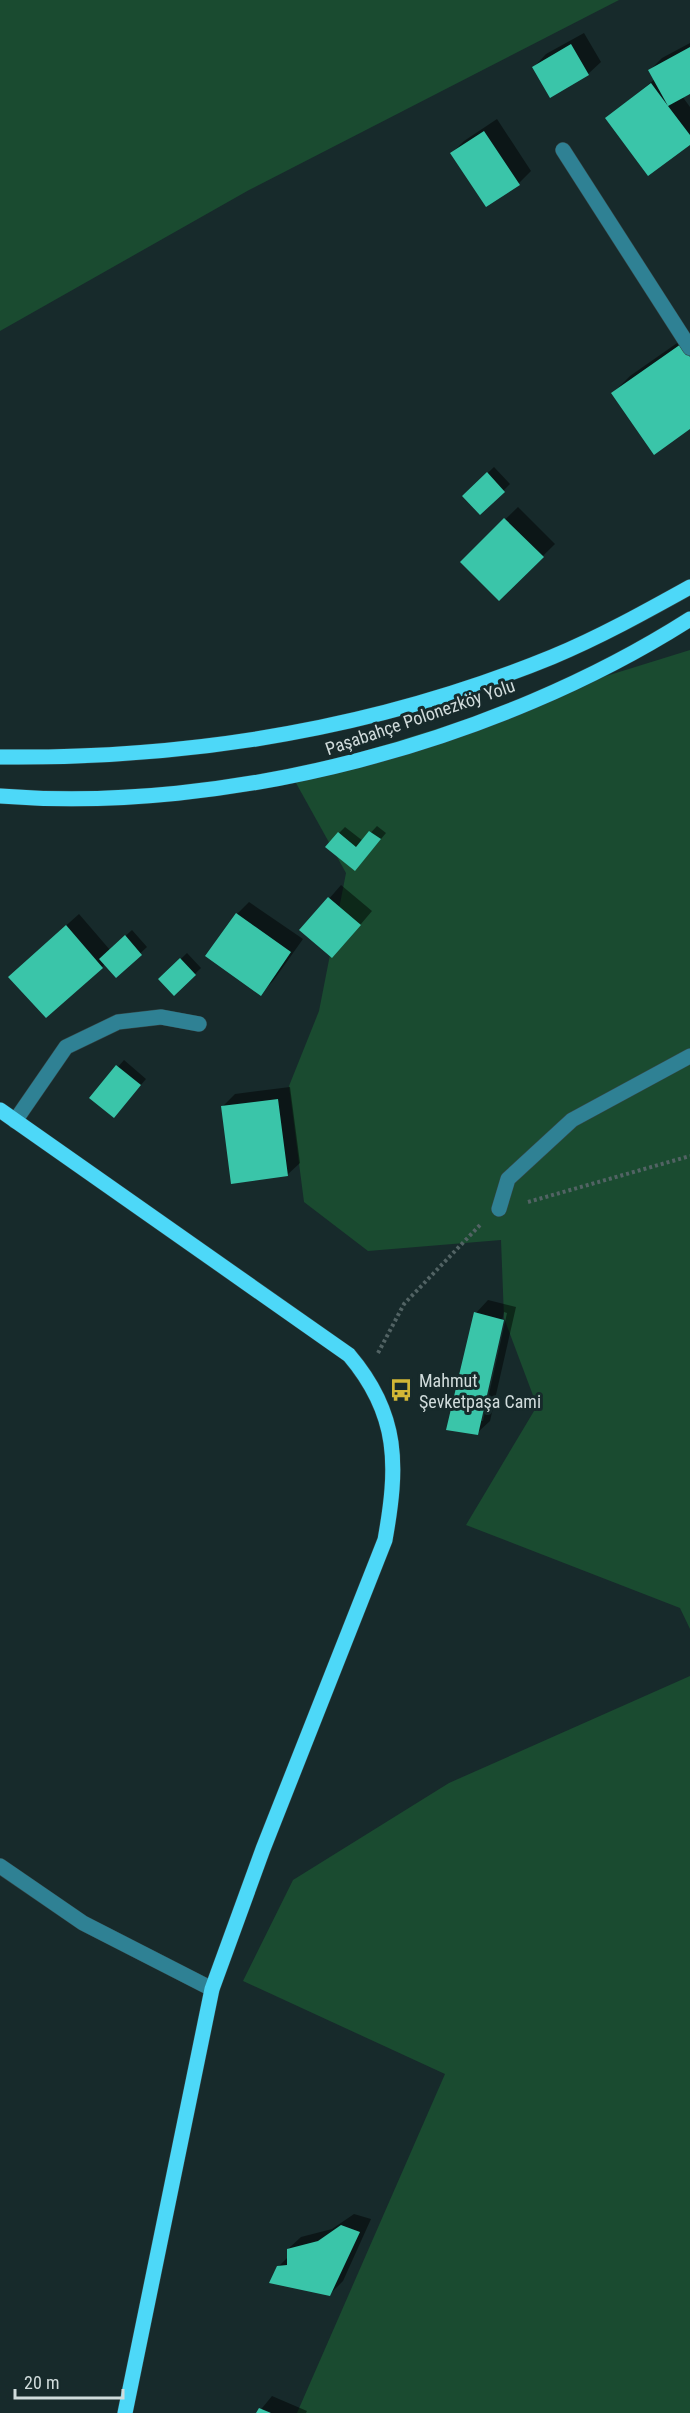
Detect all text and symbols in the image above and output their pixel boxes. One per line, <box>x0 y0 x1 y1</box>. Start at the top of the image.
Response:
street label: Paşabahçe Polonezköy Yolu <box>323 675 517 759</box>
place label: Mahmut Şevketpaşa Cami <box>419 1370 541 1412</box>
bus stop icon: Mahmut Şevketpaşa Cami <box>388 1377 414 1403</box>
scale bar <box>15 2362 123 2400</box>
text: 20 m <box>24 2372 59 2393</box>

